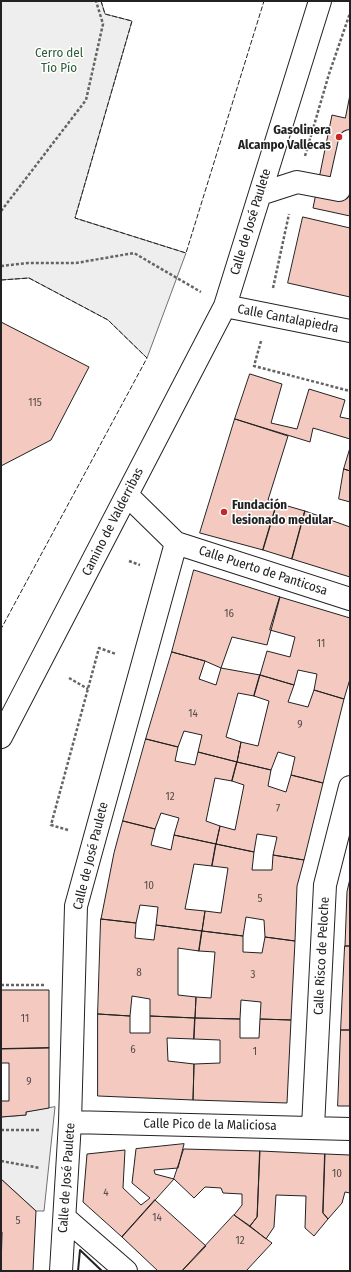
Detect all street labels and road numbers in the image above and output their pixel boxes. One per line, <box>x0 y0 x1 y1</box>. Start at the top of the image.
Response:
street label: Calle de José Paulete <box>227 167 275 277</box>
street label: Calle Cantalapiedra <box>236 302 340 336</box>
street label: Camino de Valderribas <box>79 465 147 579</box>
street label: Calle Puerto de Panticosa <box>197 543 329 599</box>
street label: Calle de José Paulete <box>70 801 112 911</box>
street label: Calle Risco de Peloche <box>311 896 333 1016</box>
street label: Calle Pico de la Maliciosa <box>143 1116 277 1134</box>
street label: Calle de José Paulete <box>55 1122 79 1234</box>

